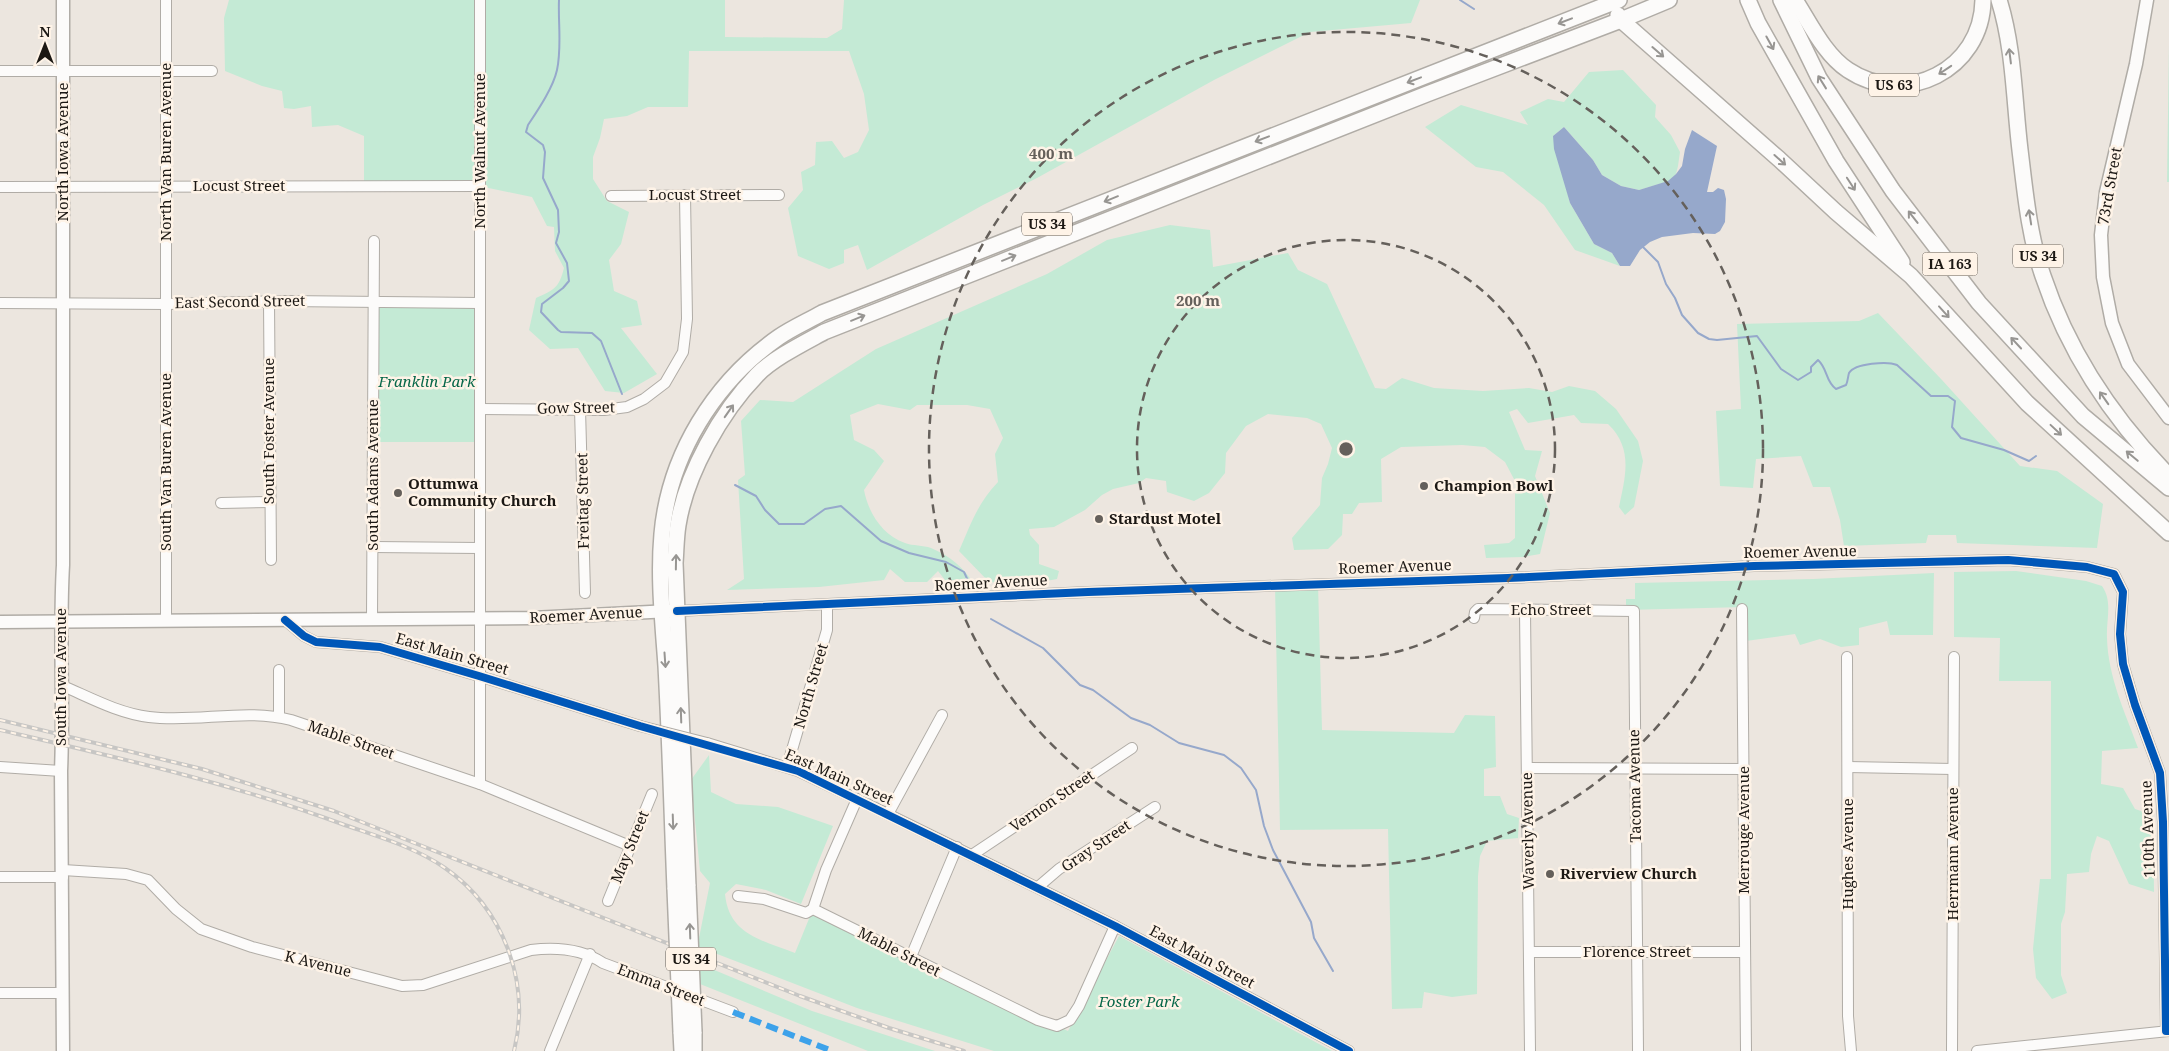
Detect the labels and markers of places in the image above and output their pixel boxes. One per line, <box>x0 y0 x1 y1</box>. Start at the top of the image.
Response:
centre of rings <box>1337 440 1355 458</box>
place label: Ottumwa Community Church <box>408 473 557 510</box>
place label: Champion Bowl <box>1434 475 1554 495</box>
marker: Champion Bowl <box>1418 480 1430 492</box>
marker: Ottumwa Community Church <box>392 487 404 499</box>
place label: Stardust Motel <box>1109 508 1222 528</box>
marker: Stardust Motel <box>1093 513 1105 525</box>
place label: Riverview Church <box>1560 863 1697 883</box>
marker: Riverview Church <box>1544 868 1556 880</box>

